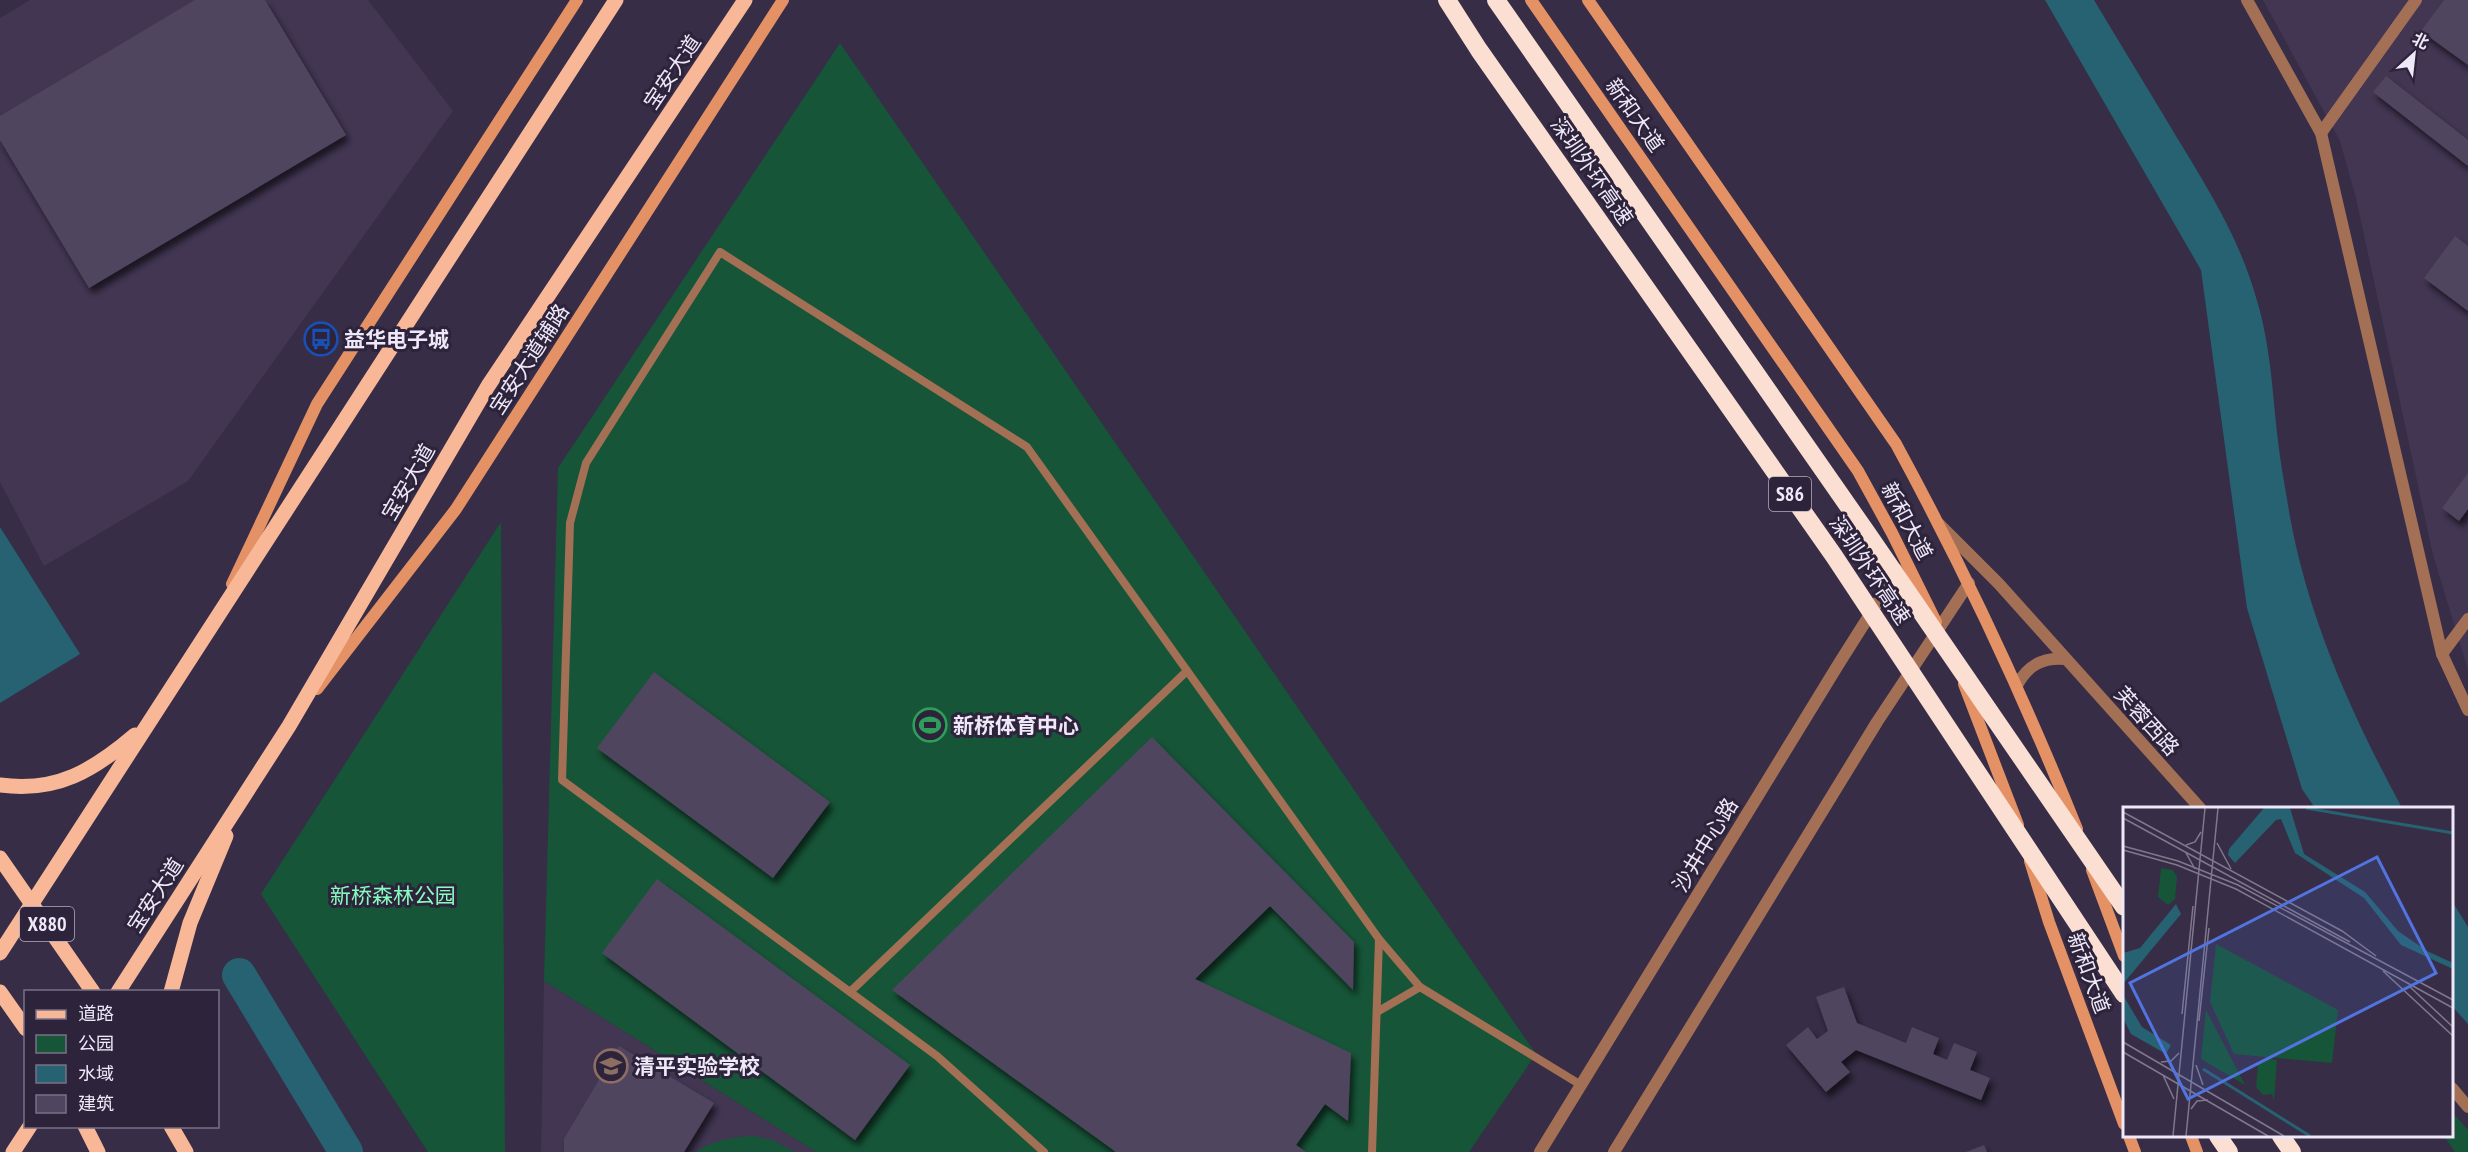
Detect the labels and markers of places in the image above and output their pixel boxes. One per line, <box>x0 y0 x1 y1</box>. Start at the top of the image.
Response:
bus stop icon: 益华电子城 <box>303 321 339 357</box>
place label: 益华电子城 <box>344 326 449 353</box>
sports icon: 新桥体育中心 <box>912 707 948 743</box>
place label: 新桥体育中心 <box>953 712 1079 739</box>
school or university icon: 清平实验学校 <box>593 1048 629 1084</box>
place label: 清平实验学校 <box>634 1053 760 1080</box>

